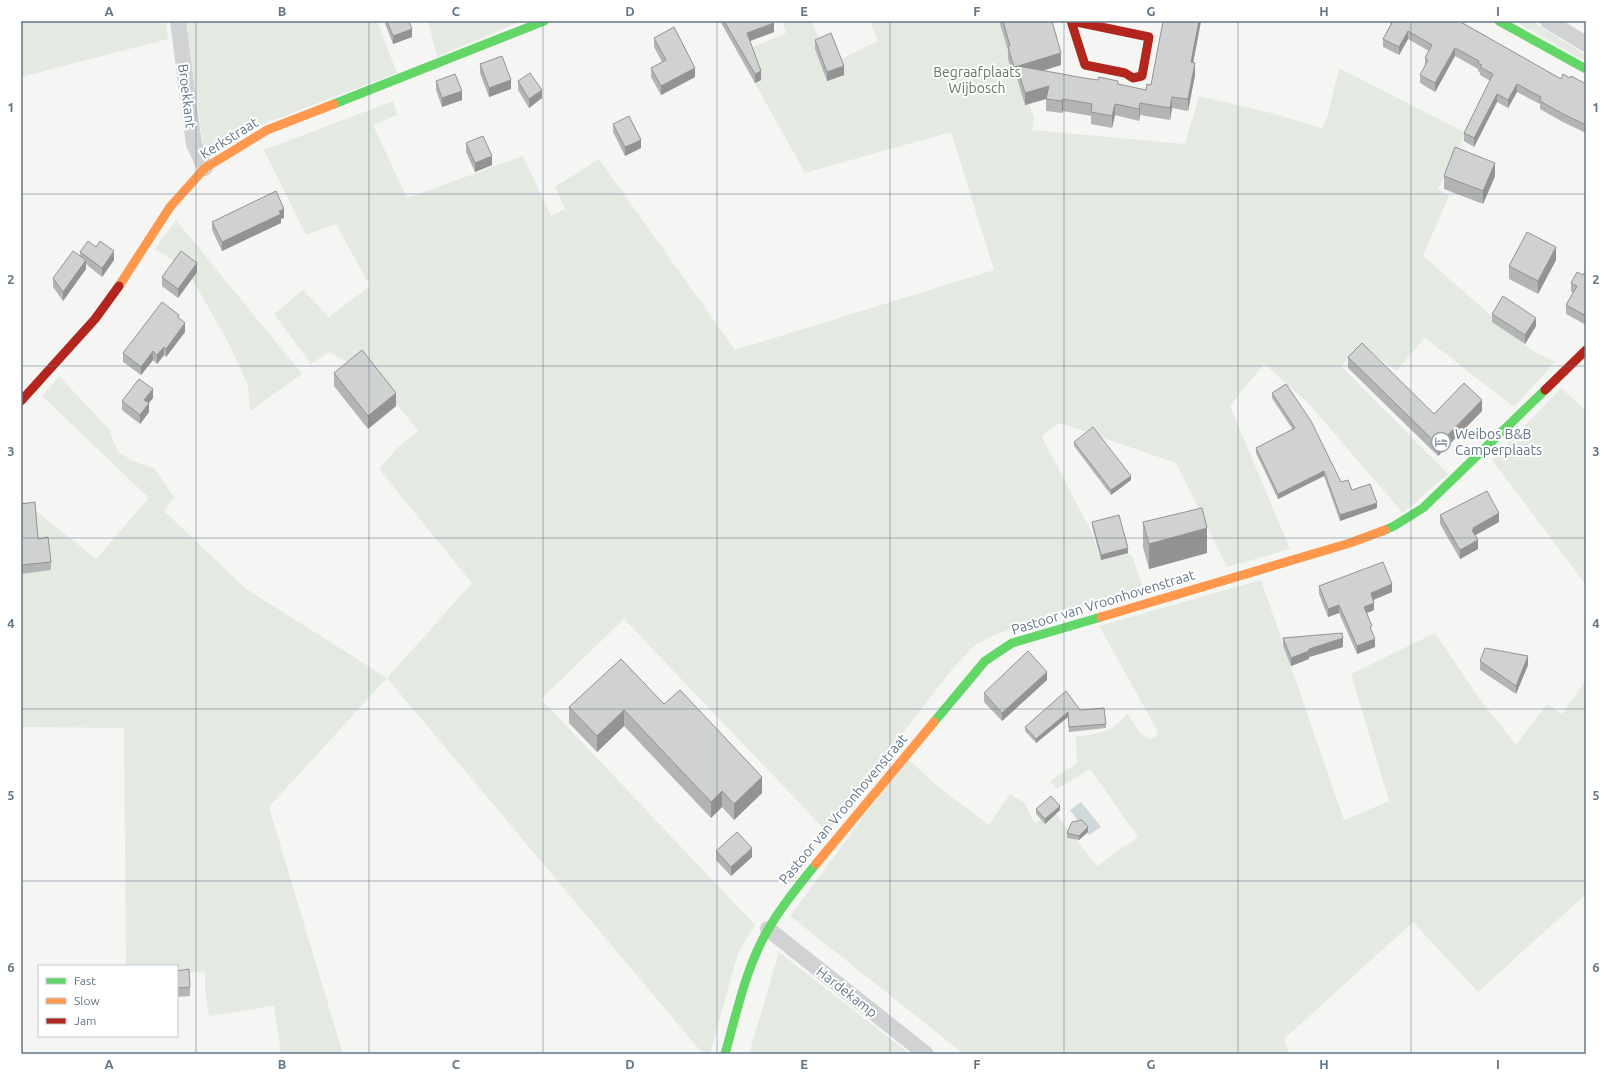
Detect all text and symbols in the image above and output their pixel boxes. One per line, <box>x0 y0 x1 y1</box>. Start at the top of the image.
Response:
text: A <box>104 4 114 18</box>
text: B <box>278 4 287 18</box>
text: C <box>452 4 461 18</box>
text: D <box>625 4 635 18</box>
text: E <box>800 4 808 18</box>
text: F <box>973 4 981 18</box>
text: G <box>1147 4 1156 18</box>
text: H <box>1319 4 1329 18</box>
text: I <box>1496 4 1500 18</box>
street label: Broekkant <box>175 63 199 130</box>
park label: Begraafplaats Wijbosch <box>933 64 1021 96</box>
text: 1 <box>7 100 15 114</box>
text: 1 <box>1592 100 1600 114</box>
street label: Kerkstraat <box>197 114 261 162</box>
text: 2 <box>7 272 15 286</box>
text: 2 <box>1592 272 1600 286</box>
place label: Weibos B&B Camperplaats <box>1455 426 1542 458</box>
hotel icon: Weibos B&B Camperplaats <box>1430 431 1452 453</box>
text: 3 <box>7 444 15 458</box>
text: 3 <box>1592 444 1600 458</box>
street label: Pastoor van Vroonhovenstraat <box>1009 566 1197 638</box>
text: 4 <box>7 616 15 630</box>
text: 4 <box>1592 616 1600 630</box>
street label: Pastoor van Vroonhovenstraat <box>776 730 911 887</box>
text: 5 <box>7 788 15 802</box>
text: 5 <box>1592 788 1600 802</box>
text: 6 <box>7 960 15 974</box>
text: 6 <box>1592 960 1600 974</box>
street label: Hardekamp <box>813 963 881 1021</box>
legend <box>38 965 178 1037</box>
text: Fast <box>74 974 96 987</box>
text: Slow <box>74 994 100 1007</box>
text: Jam <box>74 1014 96 1027</box>
text: A <box>104 1057 114 1071</box>
text: B <box>278 1057 287 1071</box>
text: C <box>452 1057 461 1071</box>
text: D <box>625 1057 635 1071</box>
text: E <box>800 1057 808 1071</box>
text: F <box>973 1057 981 1071</box>
text: G <box>1147 1057 1156 1071</box>
text: H <box>1319 1057 1329 1071</box>
text: I <box>1496 1057 1500 1071</box>

